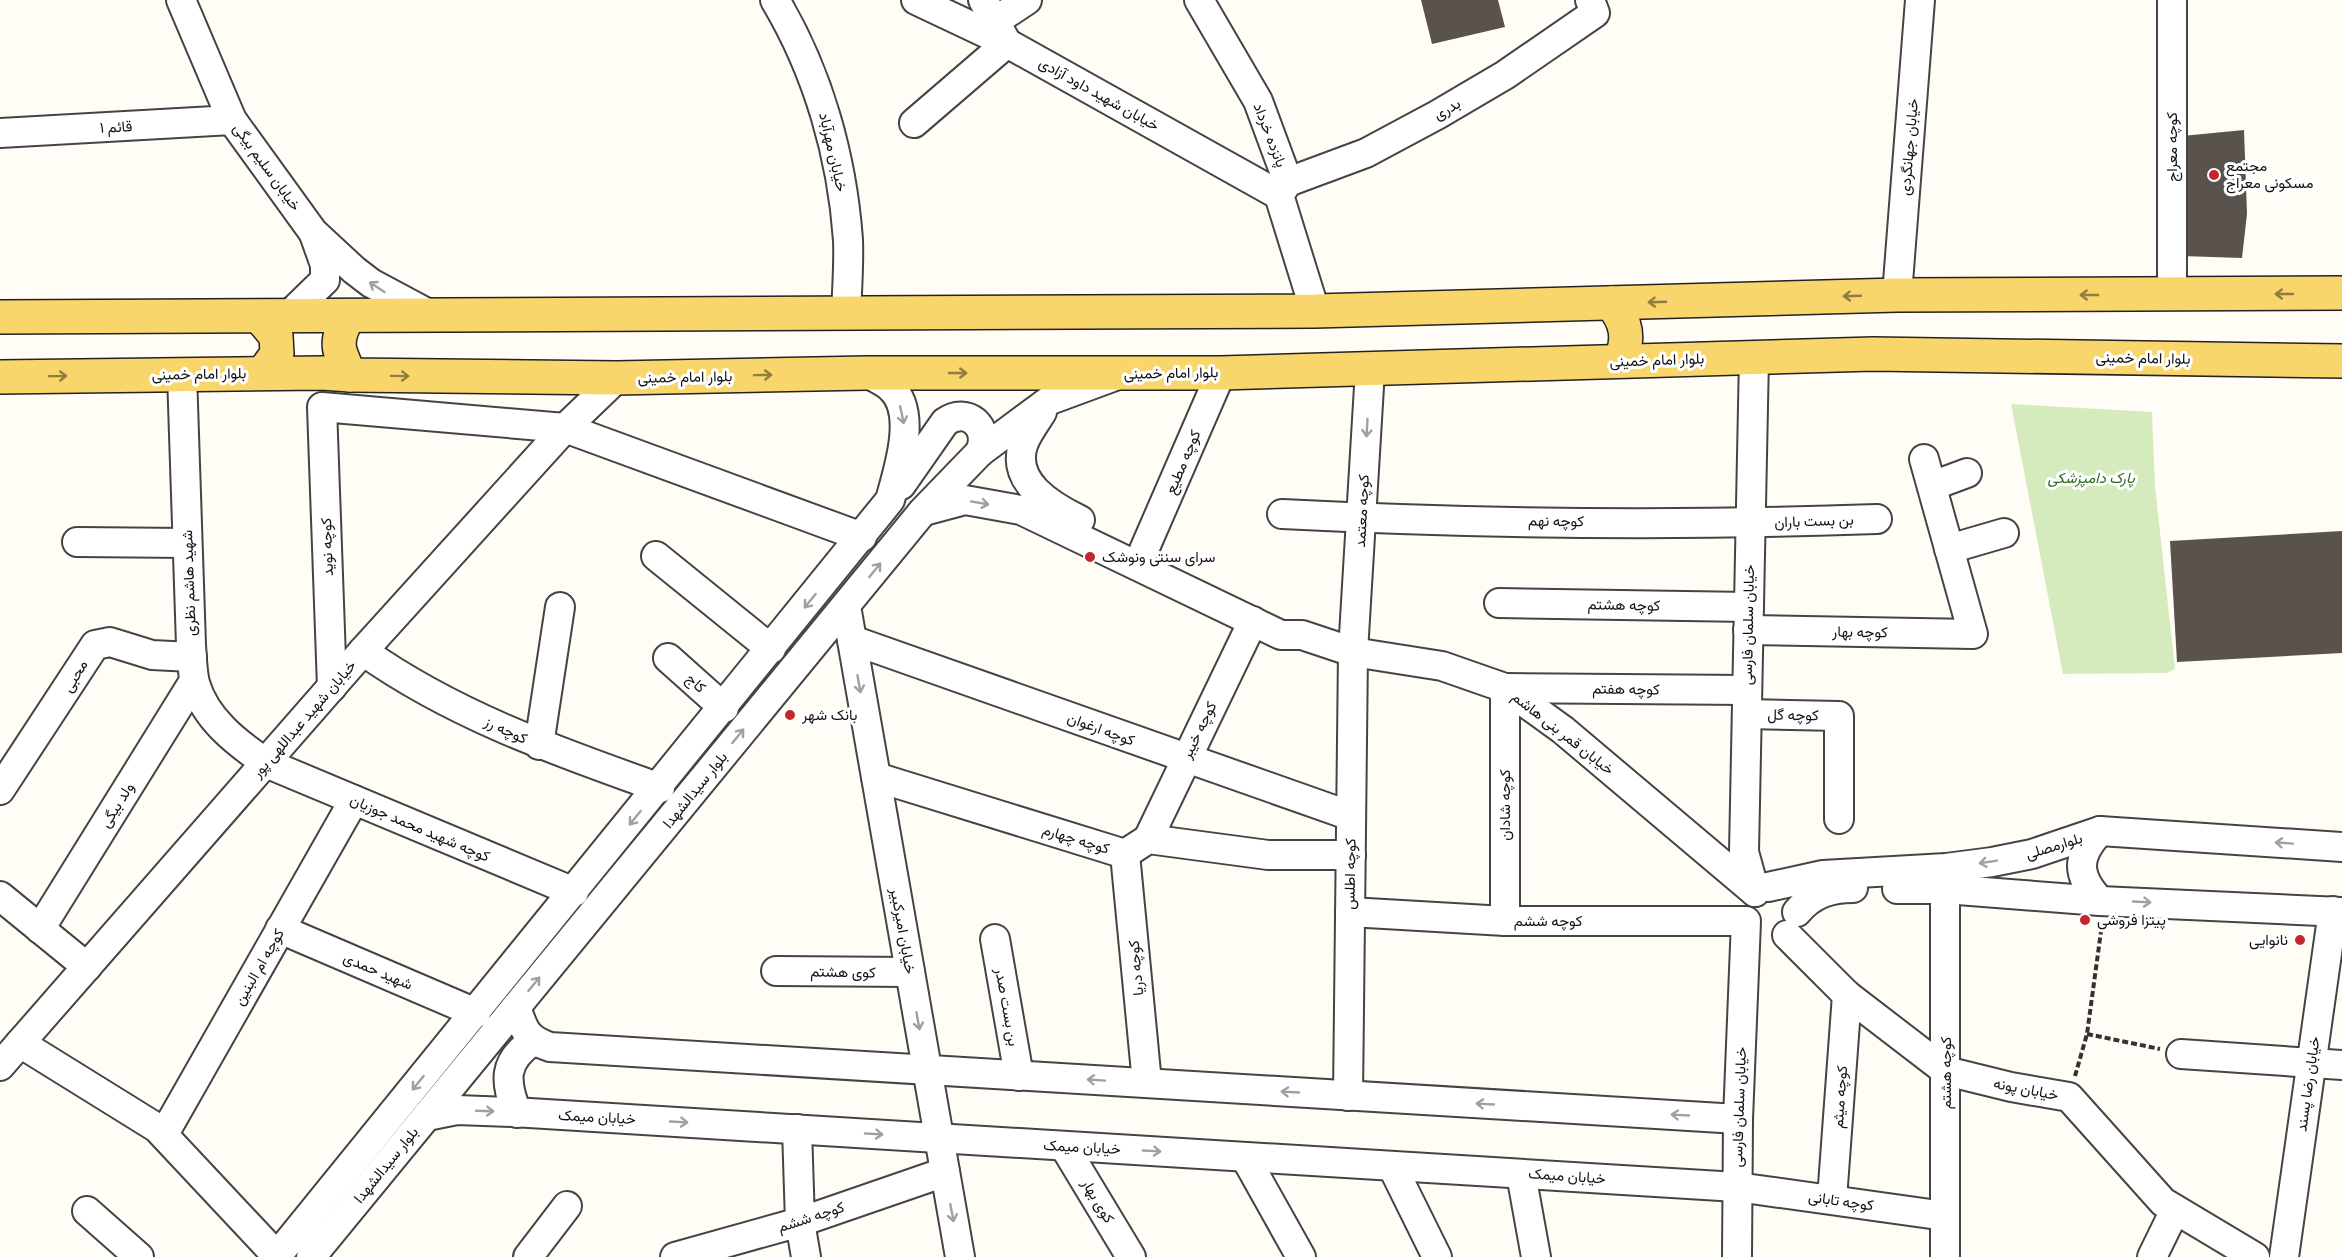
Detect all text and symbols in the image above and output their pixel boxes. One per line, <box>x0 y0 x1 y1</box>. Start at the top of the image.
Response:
street label: خیابان شهید داود آزادی <box>1035 53 1163 135</box>
street label: بدری <box>1430 93 1464 125</box>
street label: خیابان جهانگردی <box>1895 98 1923 196</box>
street label: پانزده خرداد <box>1249 100 1291 170</box>
street label: خیابان مهرآباد <box>815 110 852 193</box>
street label: کوچه معراج <box>2162 112 2183 182</box>
street label: قائم ۱ <box>99 116 133 138</box>
street label: خیابان سلیم بیگی <box>228 119 306 215</box>
place label: مجتمع مسکونی معراج <box>2226 156 2313 194</box>
marker: مجتمع مسکونی معراج <box>2207 168 2221 182</box>
one-way arrow <box>370 281 386 293</box>
one-way arrow <box>2274 288 2294 300</box>
one-way arrow <box>2079 289 2099 301</box>
one-way arrow <box>1842 290 1862 302</box>
one-way arrow <box>1647 296 1667 308</box>
street label: بلوار امام خمینی <box>2095 347 2191 369</box>
street label: بلوار امام خمینی <box>1609 348 1705 372</box>
street label: بلوار امام خمینی <box>1123 362 1219 384</box>
street label: بلوار امام خمینی <box>151 363 247 385</box>
street label: بلوار امام خمینی <box>637 366 733 388</box>
one-way arrow <box>948 367 968 379</box>
one-way arrow <box>48 370 68 381</box>
one-way arrow <box>390 370 410 382</box>
one-way arrow <box>753 370 773 381</box>
one-way arrow <box>897 405 909 424</box>
one-way arrow <box>1361 418 1372 438</box>
street label: کوچه مطیع <box>1160 426 1207 498</box>
park label: پارک دامپزشکی <box>2047 468 2135 488</box>
street label: کوچه معتمد <box>1350 474 1374 548</box>
one-way arrow <box>969 497 989 508</box>
street label: بن بست باران <box>1774 510 1854 532</box>
street label: کوچه نهم <box>1528 511 1584 531</box>
street label: کوچه نوید <box>316 517 338 576</box>
street label: شهید هاشم نظری <box>177 529 201 636</box>
place label: سرای سنتی ونوشک <box>1102 547 1216 567</box>
marker: سرای سنتی ونوشک <box>1083 550 1097 564</box>
one-way arrow <box>869 562 882 578</box>
street label: خیابان سلمان فارسی <box>1737 565 1759 685</box>
one-way arrow <box>804 593 817 609</box>
street label: کوچه هشتم <box>1587 594 1661 616</box>
street label: کوچه بهار <box>1831 621 1888 642</box>
street label: محبی <box>58 656 92 696</box>
street label: خیابان شهید عبداللهی پور <box>247 656 361 783</box>
street label: کاج <box>681 669 711 698</box>
one-way arrow <box>854 674 865 693</box>
street label: کوچه هفتم <box>1592 678 1660 700</box>
street label: خیابان قمر بنی هاشم <box>1508 687 1618 779</box>
street label: کوچه خیبر <box>1176 698 1222 763</box>
place label: بانک شهر <box>801 705 857 724</box>
street label: کوچه گل <box>1767 705 1819 725</box>
marker: بانک شهر <box>783 708 797 722</box>
street label: کوچه ارغوان <box>1065 708 1138 751</box>
street label: کوچه رز <box>481 711 531 749</box>
one-way arrow <box>732 729 745 745</box>
street label: بلوار سیدالشهدا <box>658 748 731 832</box>
street label: کوچه شادان <box>1495 769 1515 841</box>
street label: ولد بیگی <box>95 779 139 831</box>
street label: کوچه شهید محمد جوزیان <box>347 789 493 867</box>
one-way arrow <box>628 810 641 826</box>
street label: کوچه چهارم <box>1040 819 1112 859</box>
street label: بلوارمصلی <box>2023 828 2085 864</box>
one-way arrow <box>2274 837 2294 848</box>
street label: کوچه اطلس <box>1339 838 1361 910</box>
one-way arrow <box>1979 857 1999 868</box>
street label: خیابان امیرکبیر <box>886 885 920 975</box>
one-way arrow <box>2131 897 2151 908</box>
place label: پیتزا فروشی <box>2097 910 2166 930</box>
street label: کوچه ششم <box>1514 911 1583 931</box>
marker: پیتزا فروشی <box>2078 913 2092 927</box>
street label: کوچه ام البنین <box>229 925 289 1009</box>
place label: نانوایی <box>2249 930 2288 950</box>
marker: نانوایی <box>2293 933 2307 947</box>
street label: کوچه دریا <box>1124 939 1148 997</box>
street label: شهید حمدی <box>340 947 416 995</box>
street label: کوی هشتم <box>810 961 876 983</box>
street label: بن بست صدر <box>990 965 1024 1048</box>
one-way arrow <box>528 977 541 993</box>
one-way arrow <box>913 1011 924 1030</box>
street label: خیابان رضا پسند <box>2291 1035 2325 1133</box>
street label: کوچه هشتم <box>1936 1036 1956 1109</box>
street label: خیابان سلمان فارسی <box>1727 1046 1751 1168</box>
street label: کوچه میثم <box>1828 1065 1852 1129</box>
street label: خیابان پونه <box>1992 1073 2060 1105</box>
one-way arrow <box>412 1075 425 1091</box>
one-way arrow <box>1086 1075 1106 1086</box>
one-way arrow <box>1281 1087 1301 1098</box>
one-way arrow <box>1476 1098 1496 1109</box>
street label: خیابان میمک <box>558 1105 636 1128</box>
one-way arrow <box>474 1106 494 1117</box>
one-way arrow <box>1670 1110 1690 1121</box>
one-way arrow <box>669 1117 689 1128</box>
street label: بلوار سیدالشهدا <box>349 1123 422 1207</box>
one-way arrow <box>863 1129 883 1140</box>
street label: خیابان میمک <box>1043 1135 1121 1158</box>
one-way arrow <box>1142 1146 1162 1157</box>
street label: خیابان میمک <box>1528 1163 1606 1188</box>
street label: کوی بهار <box>1076 1174 1119 1227</box>
street label: کوچه تابانی <box>1807 1187 1875 1216</box>
street label: کوچه ششم <box>775 1197 847 1237</box>
one-way arrow <box>947 1203 958 1222</box>

